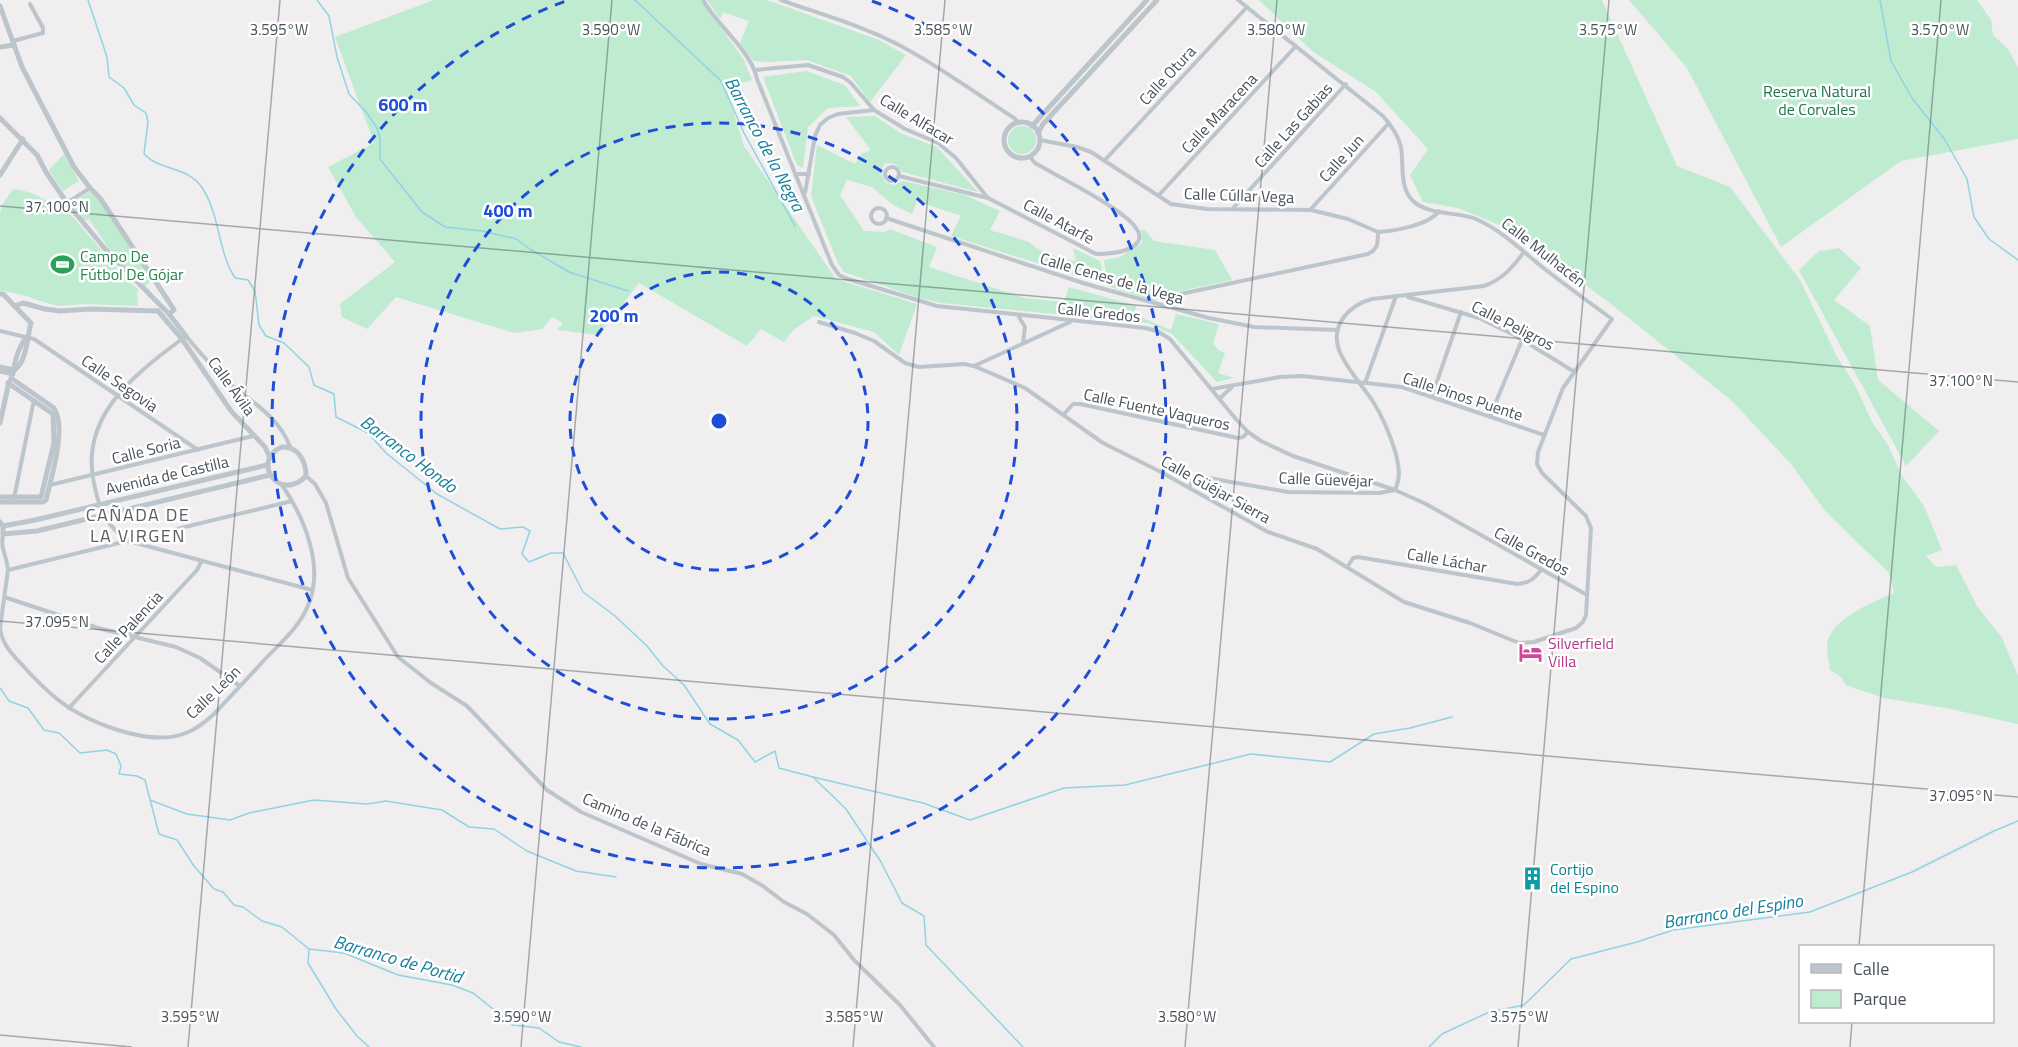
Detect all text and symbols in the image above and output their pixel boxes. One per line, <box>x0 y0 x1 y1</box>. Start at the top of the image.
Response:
text: 3.595°W <box>250 18 308 41</box>
text: 3.590°W <box>582 18 640 41</box>
text: 3.585°W <box>914 18 972 41</box>
text: 3.580°W <box>1247 18 1305 41</box>
text: 3.575°W <box>1579 18 1637 41</box>
text: 3.570°W <box>1911 18 1969 41</box>
street label: Calle Otura <box>1133 40 1201 110</box>
street label: Calle Maracena <box>1175 67 1263 159</box>
water label: Barranco de la Negra <box>718 72 812 217</box>
street label: Calle Las Gabias <box>1248 77 1338 173</box>
park label: Reserva Natural de Corvales <box>1763 79 1871 121</box>
street label: Calle Alfacar <box>875 87 959 151</box>
text: 600 m <box>378 91 428 118</box>
street label: Calle Jun <box>1313 129 1369 187</box>
street label: Calle Cúllar Vega <box>1183 181 1295 209</box>
street label: Calle Atarfe <box>1019 192 1099 250</box>
text: 37.100°N <box>25 195 89 218</box>
text: 400 m <box>483 197 533 224</box>
street label: Calle Mulhacén <box>1497 211 1591 293</box>
place label: Campo De Fútbol De Gójar <box>80 244 184 286</box>
street label: Calle Cenes de la Vega <box>1037 246 1187 310</box>
sports icon: Campo De Fútbol De Gójar <box>49 252 75 278</box>
street label: Calle Peligros <box>1467 294 1559 356</box>
street label: Calle Gredos <box>1056 296 1142 328</box>
text: 200 m <box>589 302 639 329</box>
street label: Calle Segovia <box>77 348 163 418</box>
street label: Calle Ávila <box>202 351 262 421</box>
street label: Calle Pinos Puente <box>1400 365 1526 427</box>
text: 37.100°N <box>1929 369 1993 392</box>
street label: Calle Fuente Vaqueros <box>1081 382 1233 436</box>
water label: Barranco Hondo <box>355 408 464 500</box>
centre of rings <box>709 411 729 431</box>
street label: Calle Soria <box>109 430 183 470</box>
street label: Avenida de Castilla <box>103 449 231 501</box>
street label: Calle Güéjar Sierra <box>1157 449 1275 529</box>
street label: Calle Güevéjar <box>1278 465 1374 493</box>
district label: CAÑADA DE LA VIRGEN <box>86 501 190 549</box>
street label: Calle Gredos <box>1490 520 1574 582</box>
street label: Calle Láchar <box>1405 541 1489 579</box>
street label: Calle Palencia <box>88 585 168 669</box>
text: 37.095°N <box>25 610 89 633</box>
place label: Silverfield Villa <box>1548 631 1614 673</box>
hotel icon: Silverfield Villa <box>1517 639 1543 665</box>
street label: Calle León <box>180 660 246 724</box>
text: 37.095°N <box>1929 784 1993 807</box>
street label: Camino de la Fábrica <box>579 786 715 862</box>
place label: Cortijo del Espino <box>1550 857 1619 899</box>
building icon: Cortijo del Espino <box>1519 865 1545 891</box>
water label: Barranco del Espino <box>1661 886 1806 935</box>
water label: Barranco de Portid <box>331 928 467 991</box>
legend <box>1799 945 1994 1023</box>
text: Calle <box>1853 955 1889 982</box>
text: Parque <box>1853 985 1907 1012</box>
text: 3.595°W <box>161 1005 219 1028</box>
text: 3.590°W <box>493 1005 551 1028</box>
text: 3.585°W <box>825 1005 883 1028</box>
text: 3.580°W <box>1158 1005 1216 1028</box>
text: 3.575°W <box>1490 1005 1548 1028</box>

